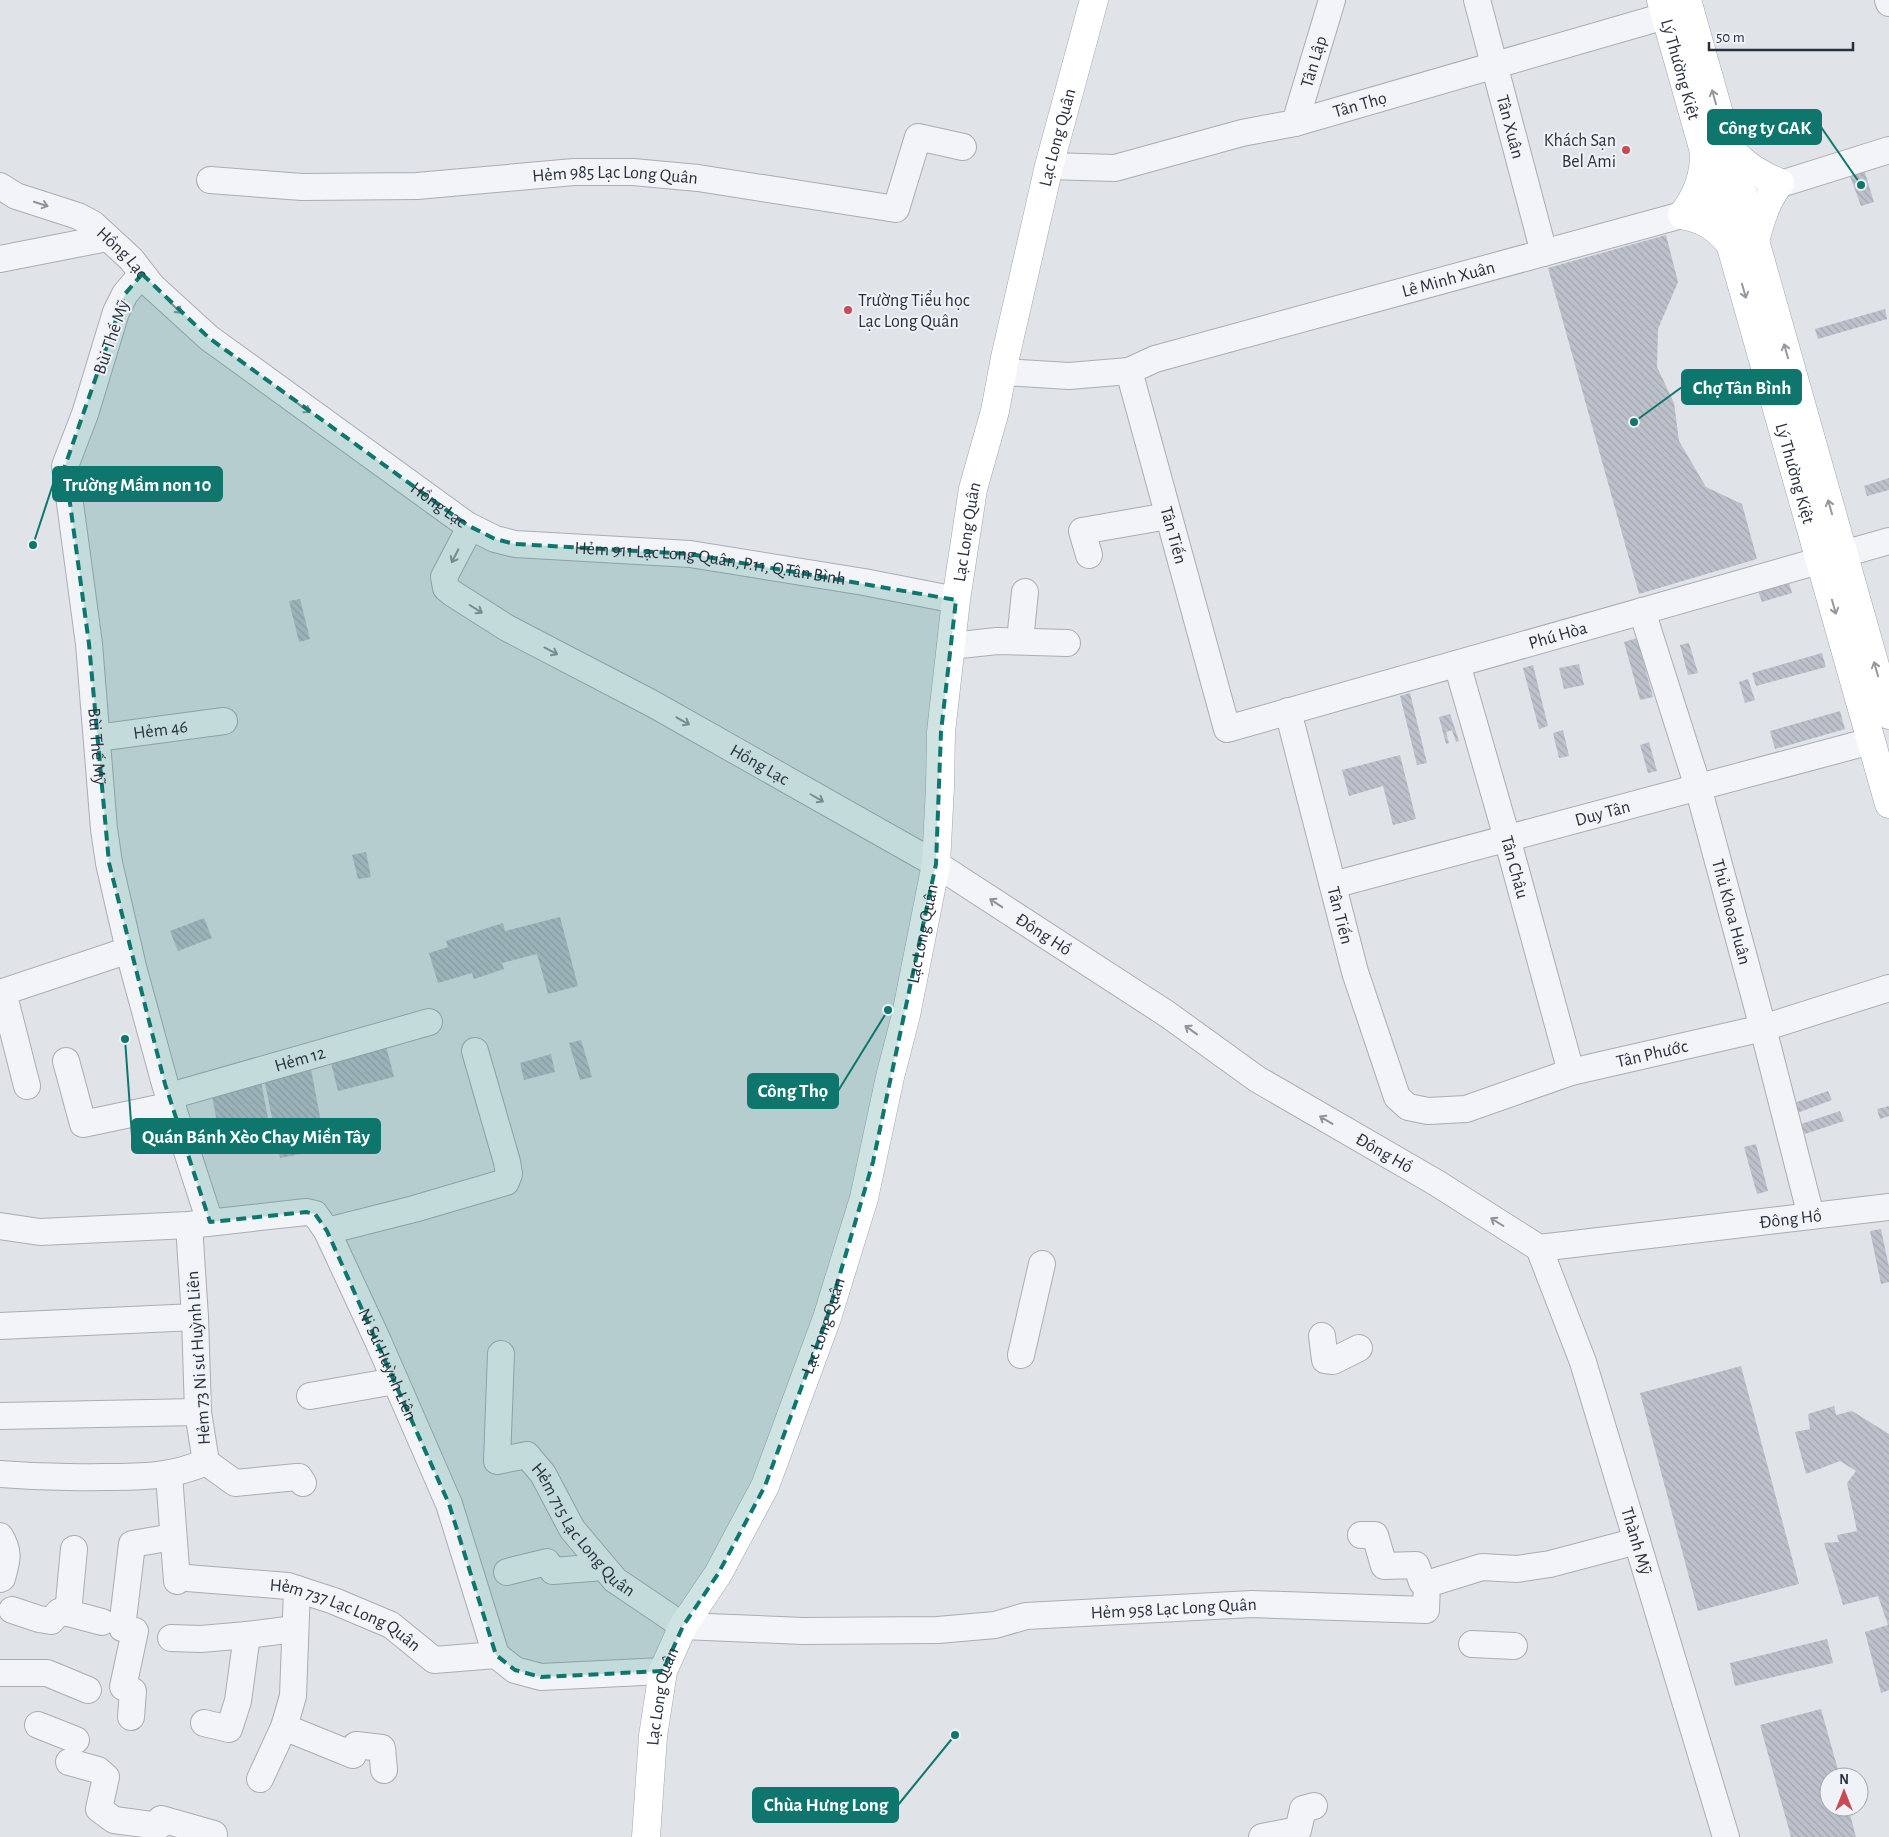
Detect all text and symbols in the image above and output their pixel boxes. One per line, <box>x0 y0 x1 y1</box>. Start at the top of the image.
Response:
street label: Lý Thường Kiệt <box>1657 17 1703 122</box>
scale bar <box>1709 20 1853 52</box>
text: 50 m <box>1716 30 1745 45</box>
street label: Tân Lập <box>1298 34 1331 90</box>
street label: Lạc Long Quân <box>1037 87 1080 188</box>
street label: Tân Thọ <box>1331 89 1389 122</box>
one-way arrow <box>1709 89 1719 105</box>
street label: Tân Xuân <box>1493 93 1527 161</box>
callout: Công ty GAK <box>1708 110 1821 144</box>
text: Công ty GAK <box>1719 119 1812 138</box>
place label: Khách Sạn Bel Ami <box>1544 132 1616 171</box>
marker: Khách Sạn Bel Ami <box>1620 144 1632 156</box>
street label: Hẻm 985 Lạc Long Quân <box>532 164 699 188</box>
one-way arrow <box>33 200 49 210</box>
street label: Hồng Lạc <box>93 224 151 282</box>
street label: Lê Minh Xuân <box>1400 259 1497 301</box>
one-way arrow <box>1740 283 1750 299</box>
place label: Trường Tiểu học Lạc Long Quân <box>858 290 970 331</box>
street label: Bùi Thế Mỹ <box>90 297 133 377</box>
one-way arrow <box>170 302 182 314</box>
marker: Trường Tiểu học Lạc Long Quân <box>842 304 854 316</box>
one-way arrow <box>1781 343 1791 359</box>
callout: Chợ Tân Bình <box>1682 370 1801 404</box>
text: Chợ Tân Bình <box>1693 379 1791 398</box>
one-way arrow <box>297 403 311 413</box>
street label: Lý Thường Kiệt <box>1771 421 1817 526</box>
callout: Trường Mầm non 10 <box>53 467 222 501</box>
text: Trường Mầm non 10 <box>63 475 211 495</box>
street label: Hồng Lạc <box>407 479 470 532</box>
street label: Lạc Long Quân <box>951 480 985 583</box>
one-way arrow <box>1825 499 1835 515</box>
street label: Tân Tiến <box>1156 504 1189 566</box>
street label: Hẻm 911 Lạc Long Quân, P.11, Q.Tân Bình <box>574 539 847 589</box>
one-way arrow <box>450 549 460 564</box>
one-way arrow <box>1829 599 1839 615</box>
one-way arrow <box>469 604 483 614</box>
street label: Phú Hòa <box>1527 619 1589 653</box>
one-way arrow <box>543 646 558 656</box>
one-way arrow <box>1870 661 1880 677</box>
street label: Bùi Thế Mỹ <box>84 707 108 786</box>
one-way arrow <box>676 717 690 727</box>
street label: Hẻm 46 <box>132 718 189 743</box>
street label: Hồng Lạc <box>727 742 792 789</box>
one-way arrow <box>809 794 824 803</box>
street label: Duy Tân <box>1573 798 1632 830</box>
street label: Tân Châu <box>1497 834 1531 901</box>
street label: Thủ Khoa Huân <box>1708 857 1754 967</box>
street label: Lạc Long Quân <box>904 883 942 985</box>
street label: Tân Tiến <box>1323 885 1356 946</box>
one-way arrow <box>989 898 1003 909</box>
street label: Đông Hồ <box>1012 910 1075 959</box>
one-way arrow <box>1185 1025 1198 1036</box>
street label: Tân Phước <box>1615 1038 1690 1071</box>
street label: Hẻm 12 <box>273 1044 328 1076</box>
callout: Công Thọ <box>748 1074 838 1108</box>
text: Công Thọ <box>758 1082 828 1101</box>
one-way arrow <box>1320 1114 1334 1124</box>
callout: Quán Bánh Xèo Chay Miền Tây <box>132 1119 380 1153</box>
text: Quán Bánh Xèo Chay Miền Tây <box>142 1127 371 1147</box>
street label: Đông Hồ <box>1352 1130 1416 1177</box>
street label: Đông Hồ <box>1758 1206 1823 1232</box>
one-way arrow <box>1491 1216 1505 1226</box>
street label: Hẻm 73 Ni sư Huỳnh Liên <box>184 1270 214 1446</box>
street label: Lạc Long Quân <box>799 1276 849 1377</box>
street label: Ni Sư Huỳnh Liên <box>354 1306 420 1424</box>
street label: Hẻm 715 Lạc Long Quân <box>528 1460 638 1601</box>
street label: Thành Mỹ <box>1617 1505 1655 1577</box>
street label: Hẻm 737 Lạc Long Quân <box>269 1577 424 1655</box>
street label: Hẻm 958 Lạc Long Quân <box>1090 1596 1257 1623</box>
street label: Lạc Long Quân <box>644 1645 682 1746</box>
north arrow <box>1819 1767 1869 1817</box>
text: N <box>1839 1773 1849 1787</box>
callout: Chùa Hưng Long <box>753 1788 898 1822</box>
text: Chùa Hưng Long <box>764 1796 889 1815</box>

